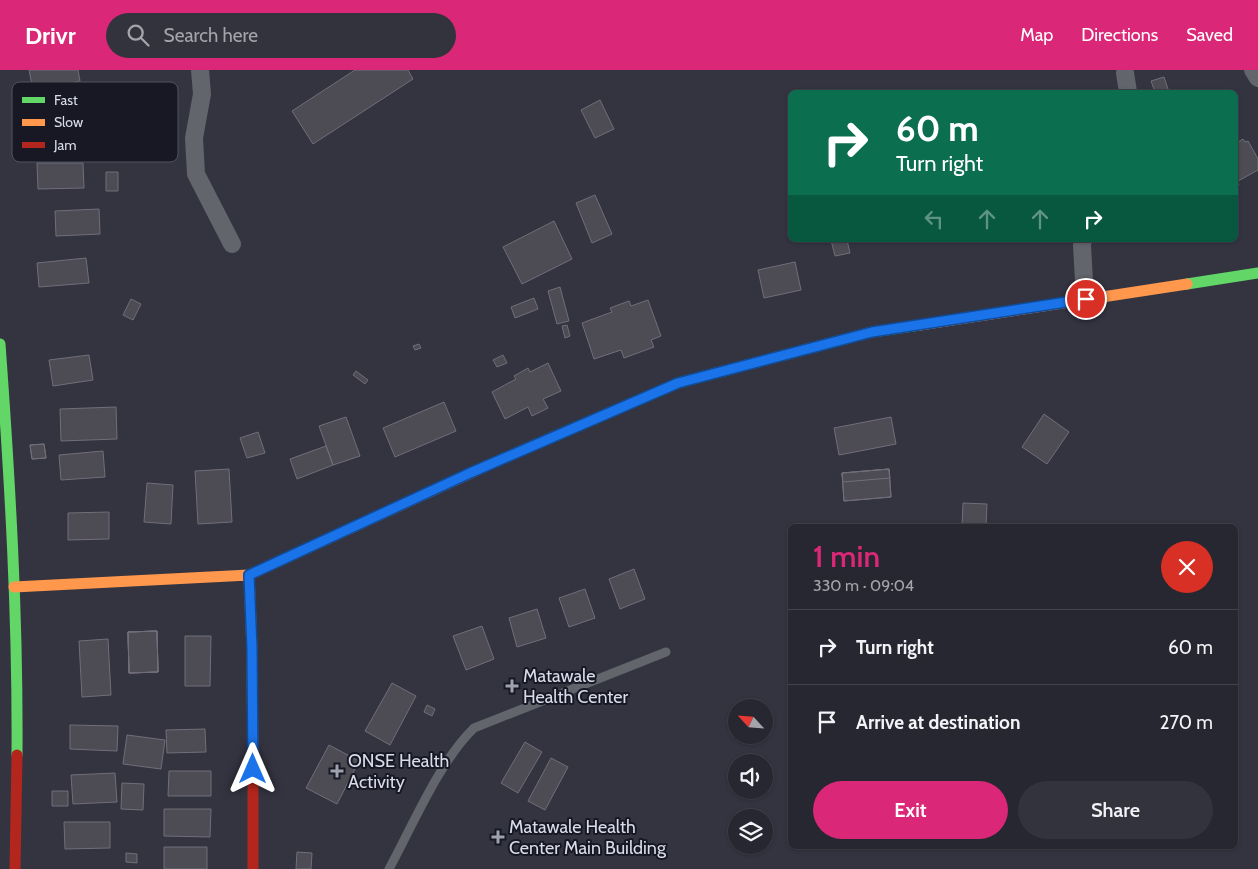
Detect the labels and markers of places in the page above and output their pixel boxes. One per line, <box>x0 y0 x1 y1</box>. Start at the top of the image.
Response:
pin <box>1065 278 1107 320</box>
place label: Matawale Health Center <box>523 665 629 708</box>
marker: Matawale Health Center <box>505 679 519 693</box>
place label: ONSE Health Activity <box>348 750 449 793</box>
marker: ONSE Health Activity <box>330 764 344 778</box>
place label: Matawale Health Center Main Building <box>509 816 667 859</box>
marker: Matawale Health Center Main Building <box>491 830 505 844</box>

